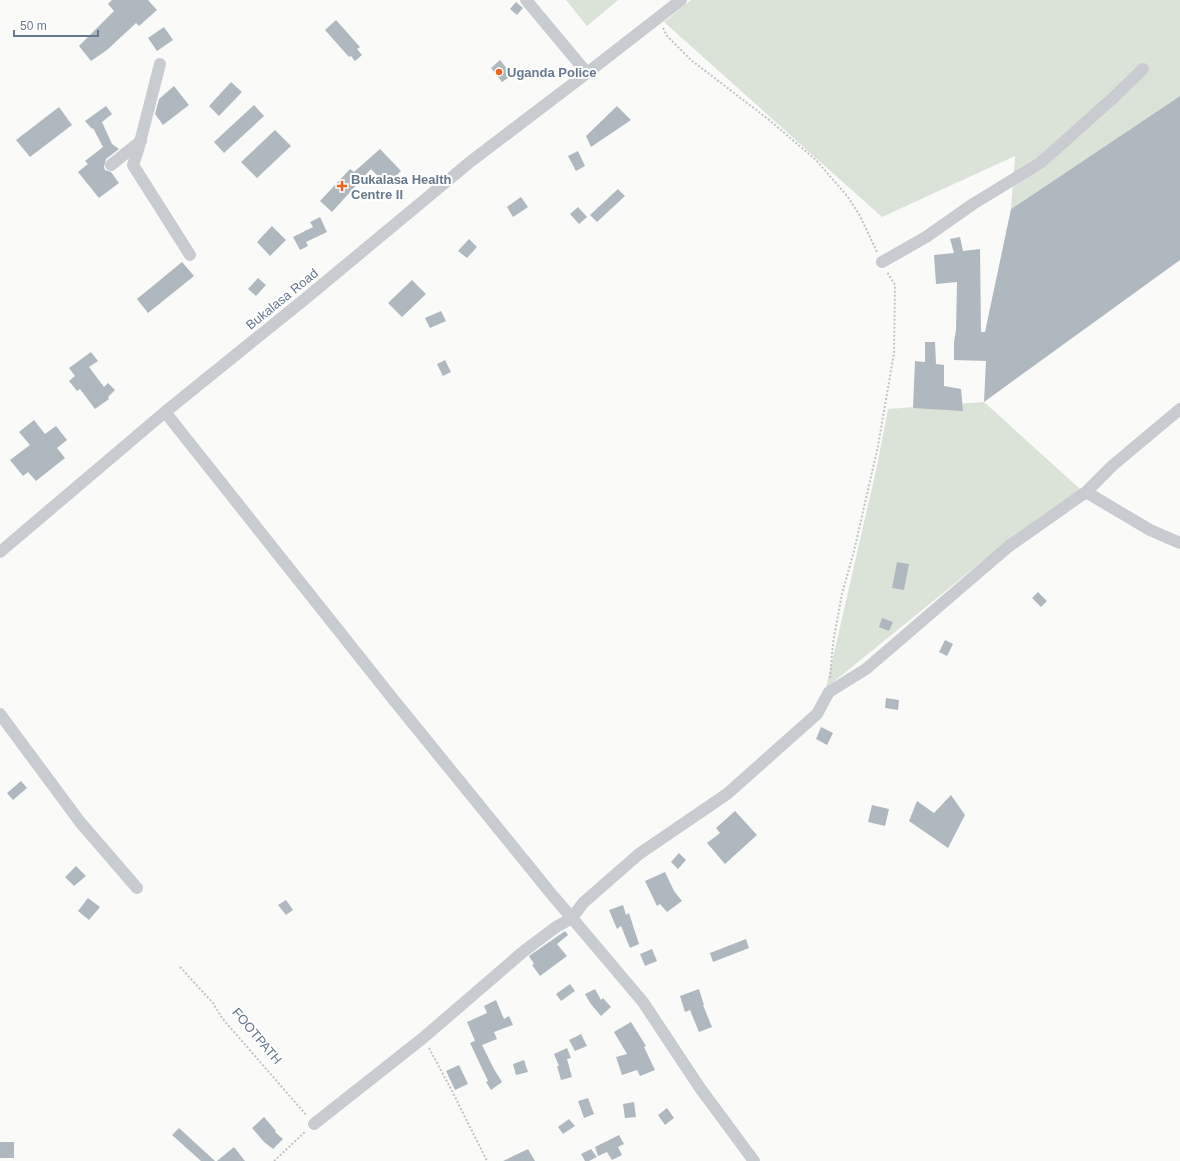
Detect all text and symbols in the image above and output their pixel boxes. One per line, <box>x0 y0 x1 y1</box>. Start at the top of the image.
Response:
scale bar <box>14 12 98 38</box>
text: 50 m <box>20 19 47 33</box>
place label: Uganda Police <box>507 65 597 80</box>
marker: Uganda Police <box>494 67 504 77</box>
place label: Bukalasa Health Centre II <box>351 172 451 202</box>
marker: Bukalasa Health Centre II <box>336 180 348 192</box>
street label: Bukalasa Road <box>243 265 321 333</box>
street label: FOOTPATH <box>229 1005 285 1067</box>

